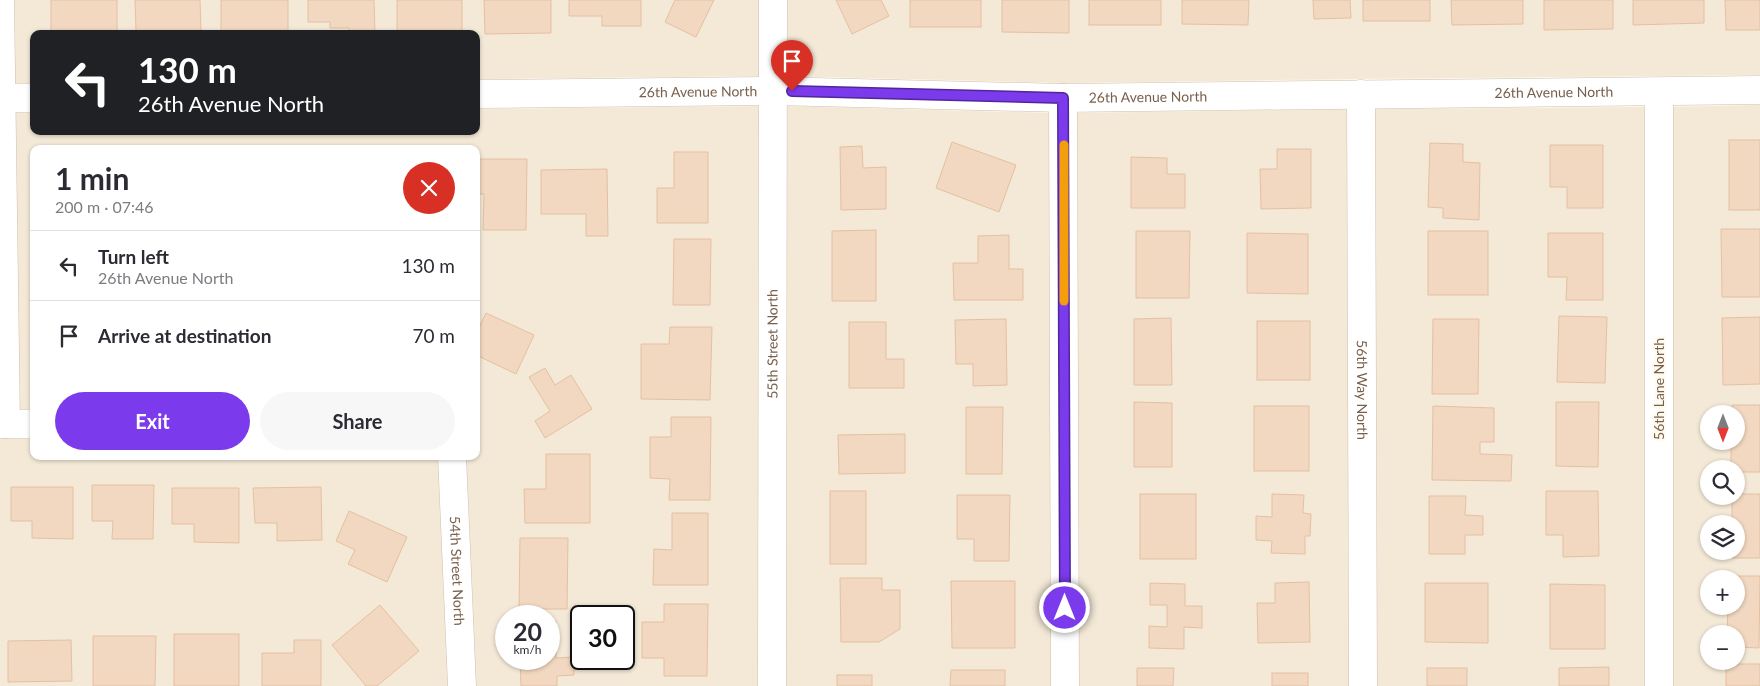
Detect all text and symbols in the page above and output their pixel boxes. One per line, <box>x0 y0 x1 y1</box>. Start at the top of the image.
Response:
pin <box>771 40 813 91</box>
icon: arrive <box>778 47 806 75</box>
text: 130 m <box>138 48 237 90</box>
icon: left <box>55 50 120 115</box>
street label: 26th Avenue North <box>639 82 757 100</box>
street label: 26th Avenue North <box>1494 83 1613 101</box>
street label: 26th Avenue North <box>1088 87 1207 106</box>
text: 26th Avenue North <box>138 90 324 117</box>
text: 1 min <box>55 160 129 196</box>
button: close <box>403 162 455 214</box>
text: 200 m · 07:46 <box>55 197 154 216</box>
text: Turn left <box>98 245 169 268</box>
icon: left <box>55 252 83 280</box>
text: 130 m <box>401 254 455 277</box>
text: 26th Avenue North <box>98 268 233 287</box>
street label: 55th Street North <box>763 289 781 399</box>
icon: arrive <box>55 322 83 350</box>
text: Arrive at destination <box>98 324 271 347</box>
text: 70 m <box>412 324 455 347</box>
street label: 56th Lane North <box>1650 338 1667 440</box>
street label: 56th Way North <box>1354 340 1371 440</box>
button: Exit <box>55 392 250 450</box>
button: Share <box>260 392 455 450</box>
north arrow <box>1700 405 1745 450</box>
map controls <box>1700 405 1745 670</box>
button: search <box>1700 460 1745 505</box>
button: layers <box>1700 515 1745 560</box>
street label: 54th Street North <box>447 516 468 626</box>
button: + <box>1700 570 1745 615</box>
position arrow <box>1038 581 1090 633</box>
speed limit sign: 30 <box>570 605 635 670</box>
text: 20 <box>513 616 542 646</box>
button: − <box>1700 625 1745 670</box>
text: km/h <box>513 642 542 657</box>

